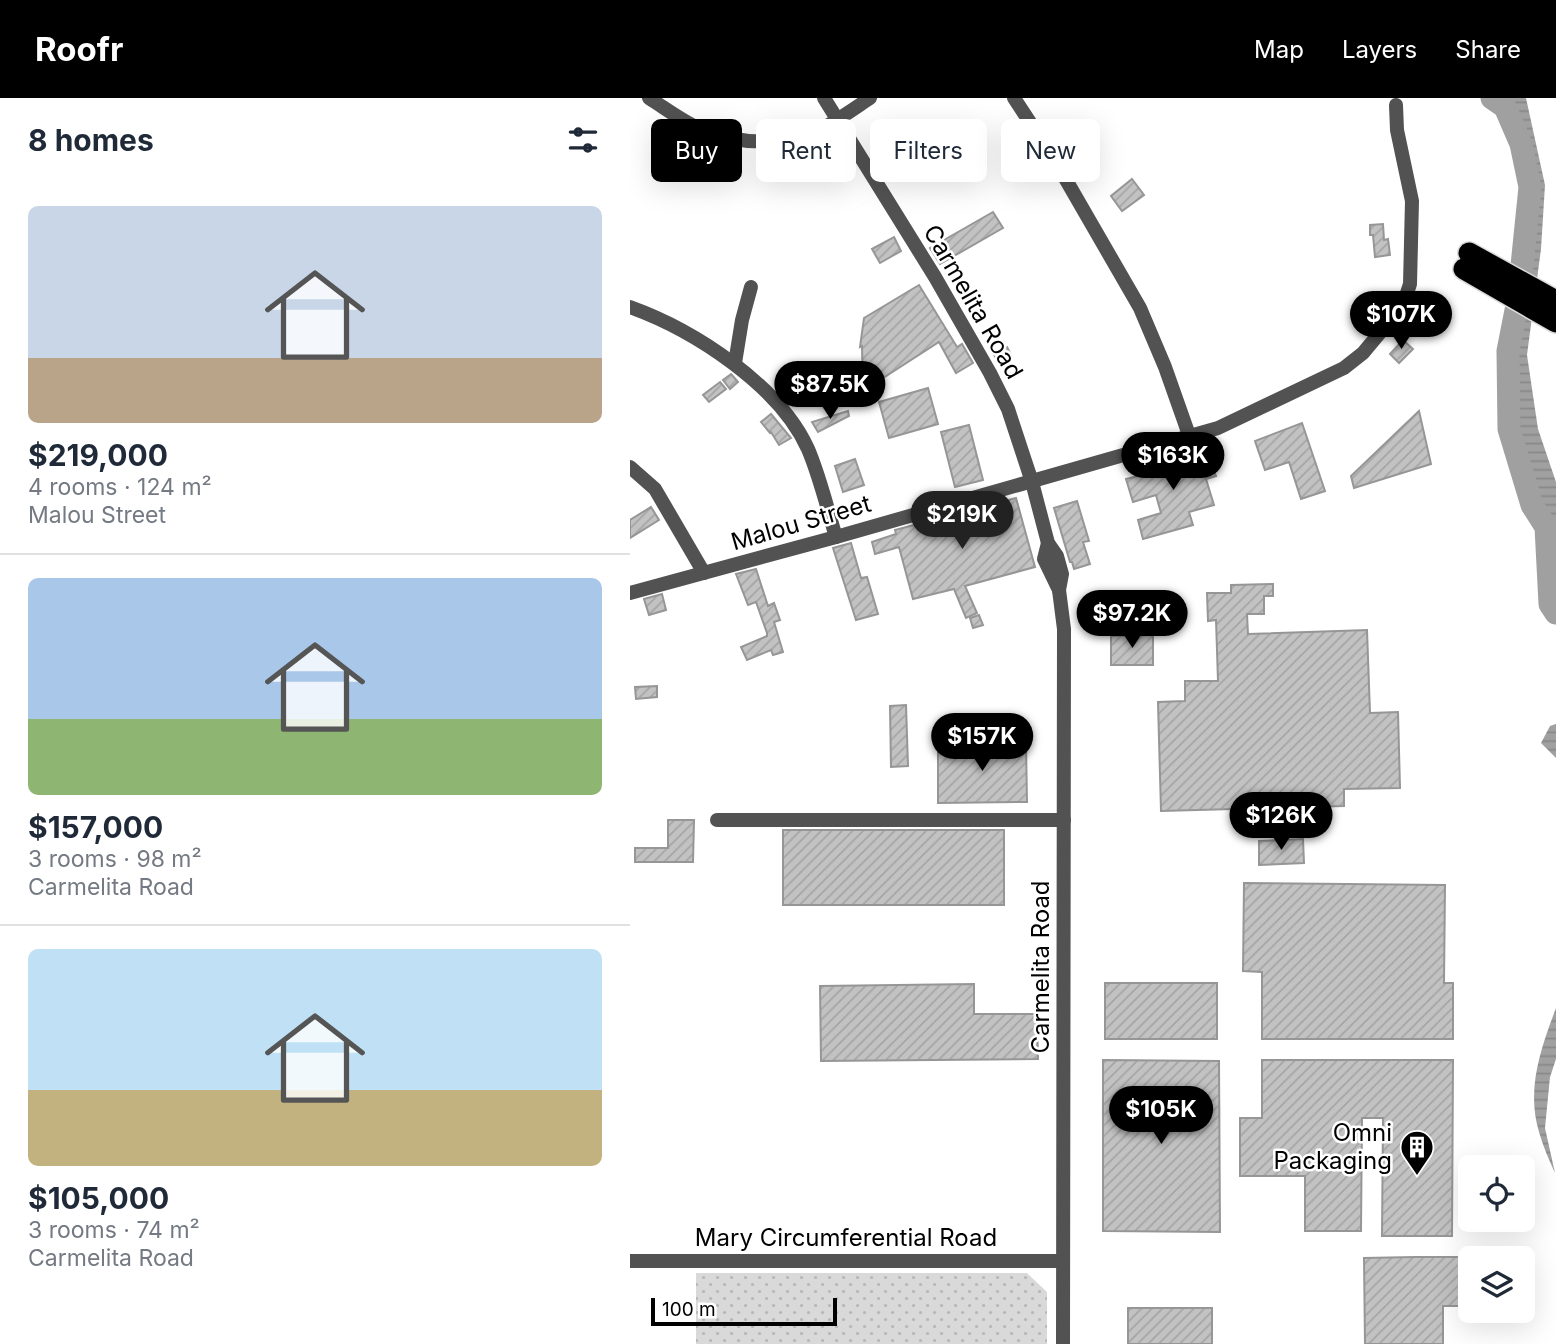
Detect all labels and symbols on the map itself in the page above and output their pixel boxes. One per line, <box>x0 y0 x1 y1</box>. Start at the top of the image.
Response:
street label: Carmelita Road <box>918 220 1029 384</box>
pin: $107K <box>1352 292 1450 351</box>
pin: $87.5K <box>773 362 887 421</box>
pin: $163K <box>1124 432 1222 492</box>
street label: Malou Street <box>728 489 874 556</box>
pin: $219K <box>913 491 1011 551</box>
pin: $97.2K <box>1075 590 1189 650</box>
pin: $157K <box>933 714 1031 773</box>
pin: $126K <box>1232 792 1330 852</box>
street label: Carmelita Road <box>1026 880 1055 1054</box>
pin: $105K <box>1112 1086 1210 1146</box>
place label: Omni Packaging <box>1273 1118 1392 1175</box>
building icon: Omni Packaging <box>1398 1128 1436 1177</box>
street label: Mary Circumferential Road <box>695 1223 997 1252</box>
scale bar <box>651 1295 836 1327</box>

